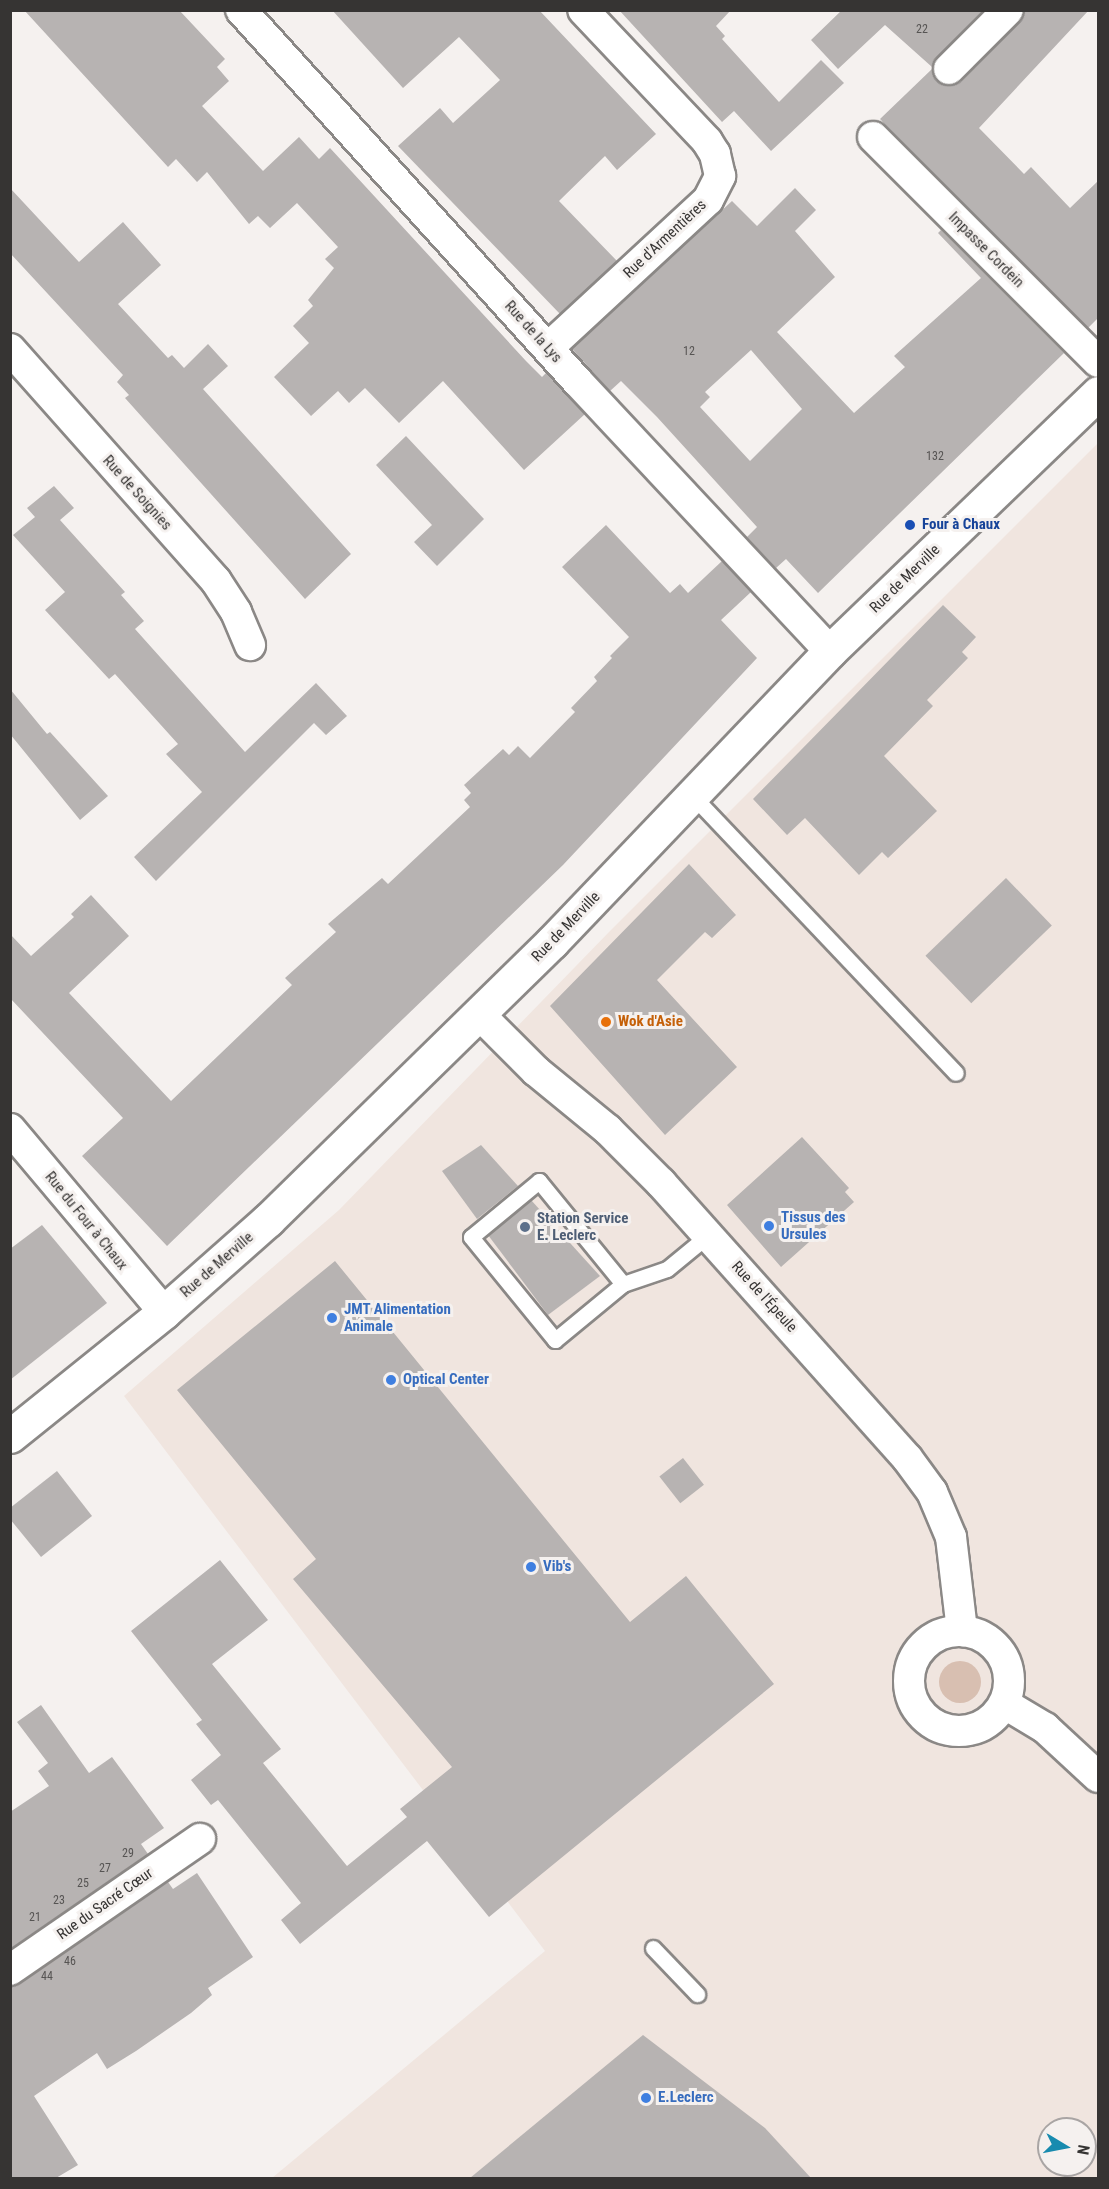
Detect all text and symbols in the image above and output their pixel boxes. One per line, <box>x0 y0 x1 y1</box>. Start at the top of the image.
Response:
house number: 22 <box>916 23 928 37</box>
street label: Rue d'Armentières <box>620 196 710 282</box>
street label: Impasse Cordein <box>944 208 1028 292</box>
street label: Rue de la Lys <box>501 297 565 367</box>
house number: 12 <box>683 345 695 359</box>
house number: 132 <box>926 450 944 464</box>
street label: Rue de Soignies <box>99 452 175 534</box>
place label: Four à Chaux <box>922 516 1000 534</box>
marker: Four à Chaux <box>903 518 917 532</box>
street label: Rue de Merville <box>866 541 944 617</box>
street label: Rue de Merville <box>528 888 604 966</box>
place label: Wok d'Asie <box>618 1013 683 1031</box>
marker: Wok d'Asie <box>599 1015 613 1029</box>
street label: Rue du Four à Chaux <box>41 1168 131 1274</box>
place label: Tissus des Ursules <box>781 1208 846 1243</box>
place label: Station Service E. Leclerc <box>537 1209 628 1244</box>
marker: Tissus des Ursules <box>762 1219 776 1233</box>
marker: Station Service E. Leclerc <box>518 1220 532 1234</box>
street label: Rue de Merville <box>177 1229 257 1301</box>
street label: Rue de l'Épeule <box>727 1258 801 1336</box>
place label: JMT Alimentation Animale <box>344 1300 451 1335</box>
marker: JMT Alimentation Animale <box>325 1311 339 1325</box>
place label: Optical Center <box>403 1371 489 1389</box>
marker: Optical Center <box>384 1373 398 1387</box>
place label: Vib's <box>543 1558 571 1576</box>
marker: Vib's <box>524 1560 538 1574</box>
house number: 29 <box>122 1847 134 1861</box>
house number: 27 <box>99 1862 111 1876</box>
street label: Rue du Sacré Cœur <box>54 1864 156 1944</box>
house number: 25 <box>77 1877 89 1891</box>
house number: 23 <box>53 1894 65 1908</box>
house number: 21 <box>29 1911 41 1925</box>
house number: 46 <box>64 1955 76 1969</box>
house number: 44 <box>41 1970 53 1984</box>
place label: E.Leclerc <box>658 2089 714 2107</box>
marker: E.Leclerc <box>639 2091 653 2105</box>
north arrow <box>1037 2117 1097 2177</box>
text: N <box>1073 2143 1093 2156</box>

